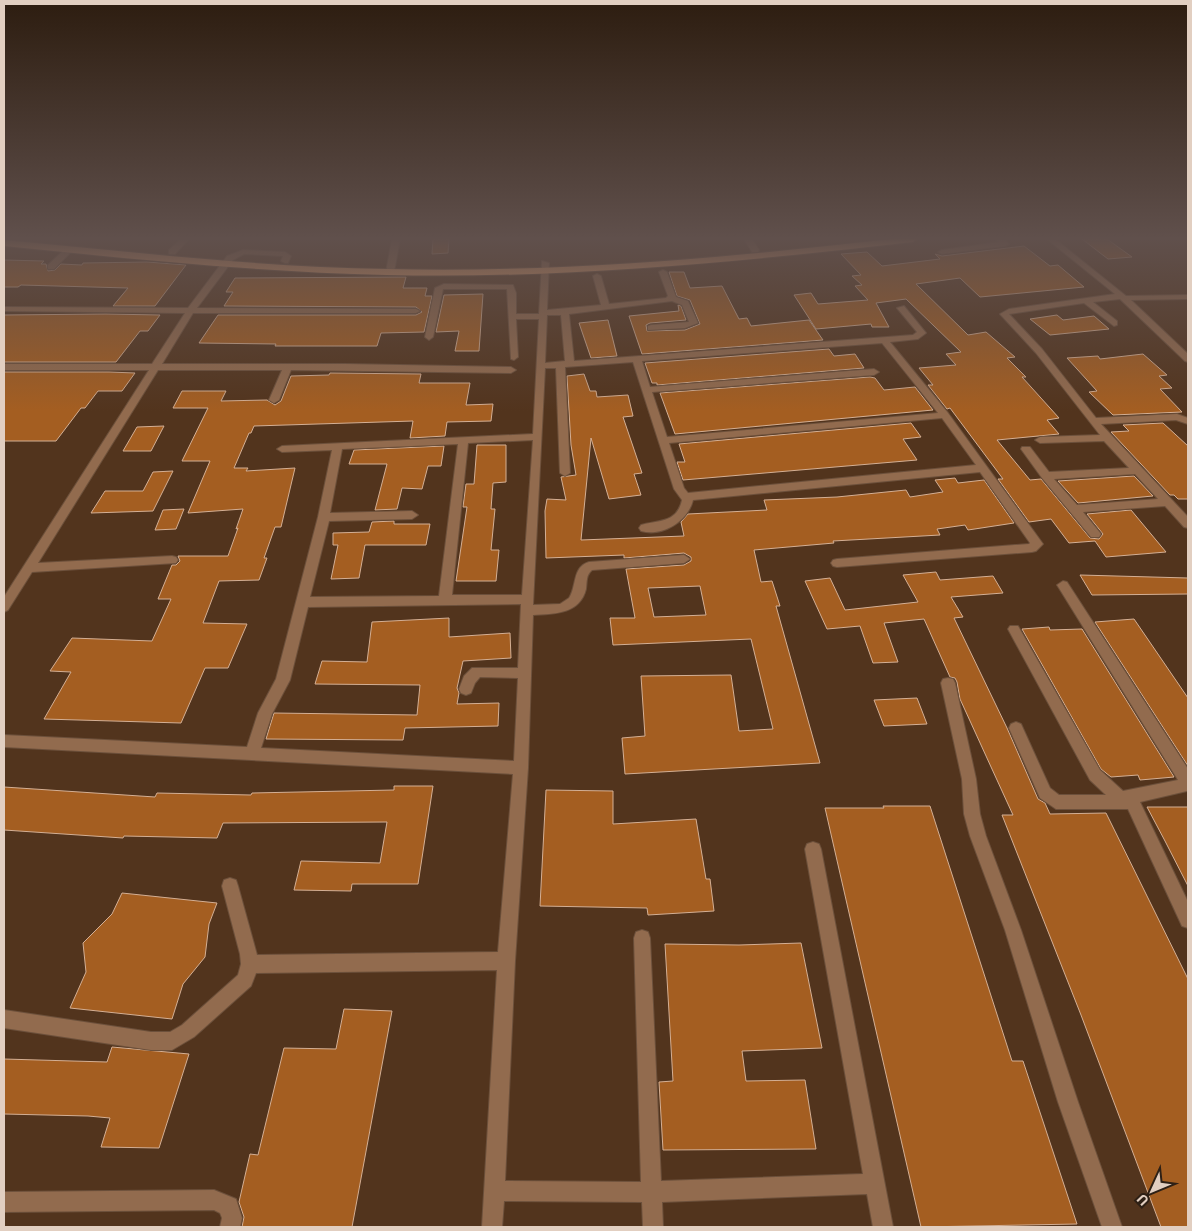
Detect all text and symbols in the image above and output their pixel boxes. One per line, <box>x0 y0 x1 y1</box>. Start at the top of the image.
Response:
north arrow <box>1127 1166 1177 1216</box>
text: U <box>1134 1191 1152 1209</box>

